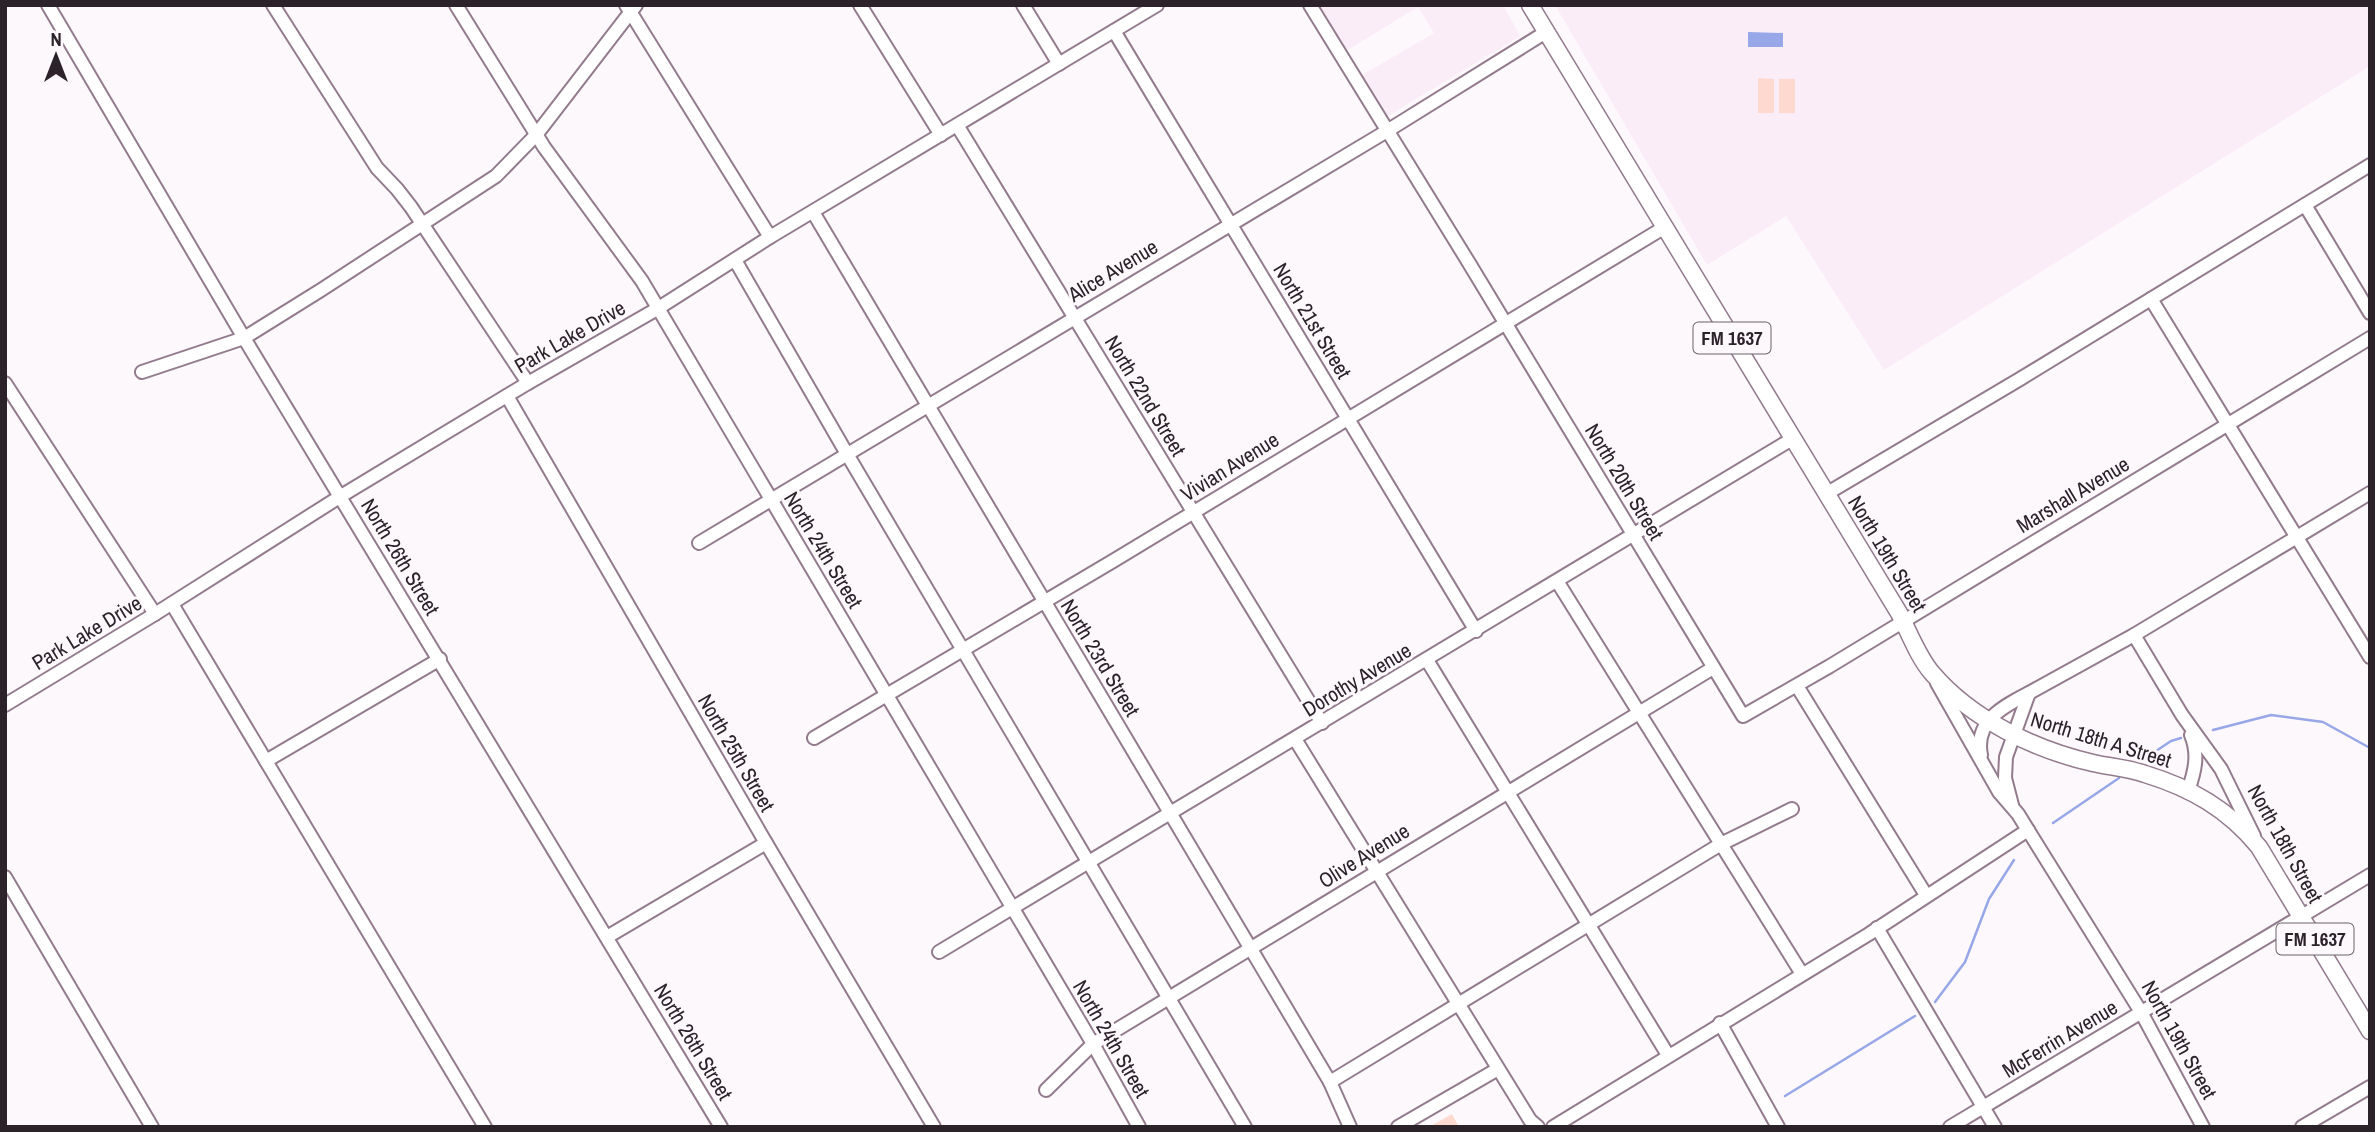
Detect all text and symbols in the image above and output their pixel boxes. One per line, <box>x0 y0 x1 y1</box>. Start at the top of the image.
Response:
north arrow <box>21 21 91 91</box>
text: N <box>50 26 62 52</box>
street label: Alice Avenue <box>1061 232 1163 309</box>
street label: North 21st Street <box>1266 257 1358 384</box>
street label: Park Lake Drive <box>509 293 630 380</box>
road number: FM 1637 <box>1694 322 1770 354</box>
street label: North 22nd Street <box>1098 330 1193 462</box>
street label: North 20th Street <box>1578 418 1671 546</box>
street label: Vivian Avenue <box>1175 425 1284 508</box>
street label: Marshall Avenue <box>2011 449 2135 540</box>
street label: North 24th Street <box>777 486 870 614</box>
street label: North 19th Street <box>1841 490 1934 618</box>
street label: North 26th Street <box>354 493 447 621</box>
street label: Park Lake Drive <box>26 588 147 677</box>
street label: North 23rd Street <box>1054 594 1147 722</box>
street label: Dorothy Avenue <box>1297 636 1417 723</box>
street label: North 25th Street <box>691 689 782 817</box>
street label: North 18th A Street <box>2027 704 2175 775</box>
street label: North 18th Street <box>2241 779 2330 908</box>
street label: Olive Avenue <box>1313 816 1415 895</box>
road number: FM 1637 <box>2276 923 2354 954</box>
street label: North 24th Street <box>1066 975 1157 1103</box>
street label: North 19th Street <box>2135 975 2224 1104</box>
street label: North 26th Street <box>647 978 740 1106</box>
street label: McFerrin Avenue <box>1997 993 2123 1084</box>

